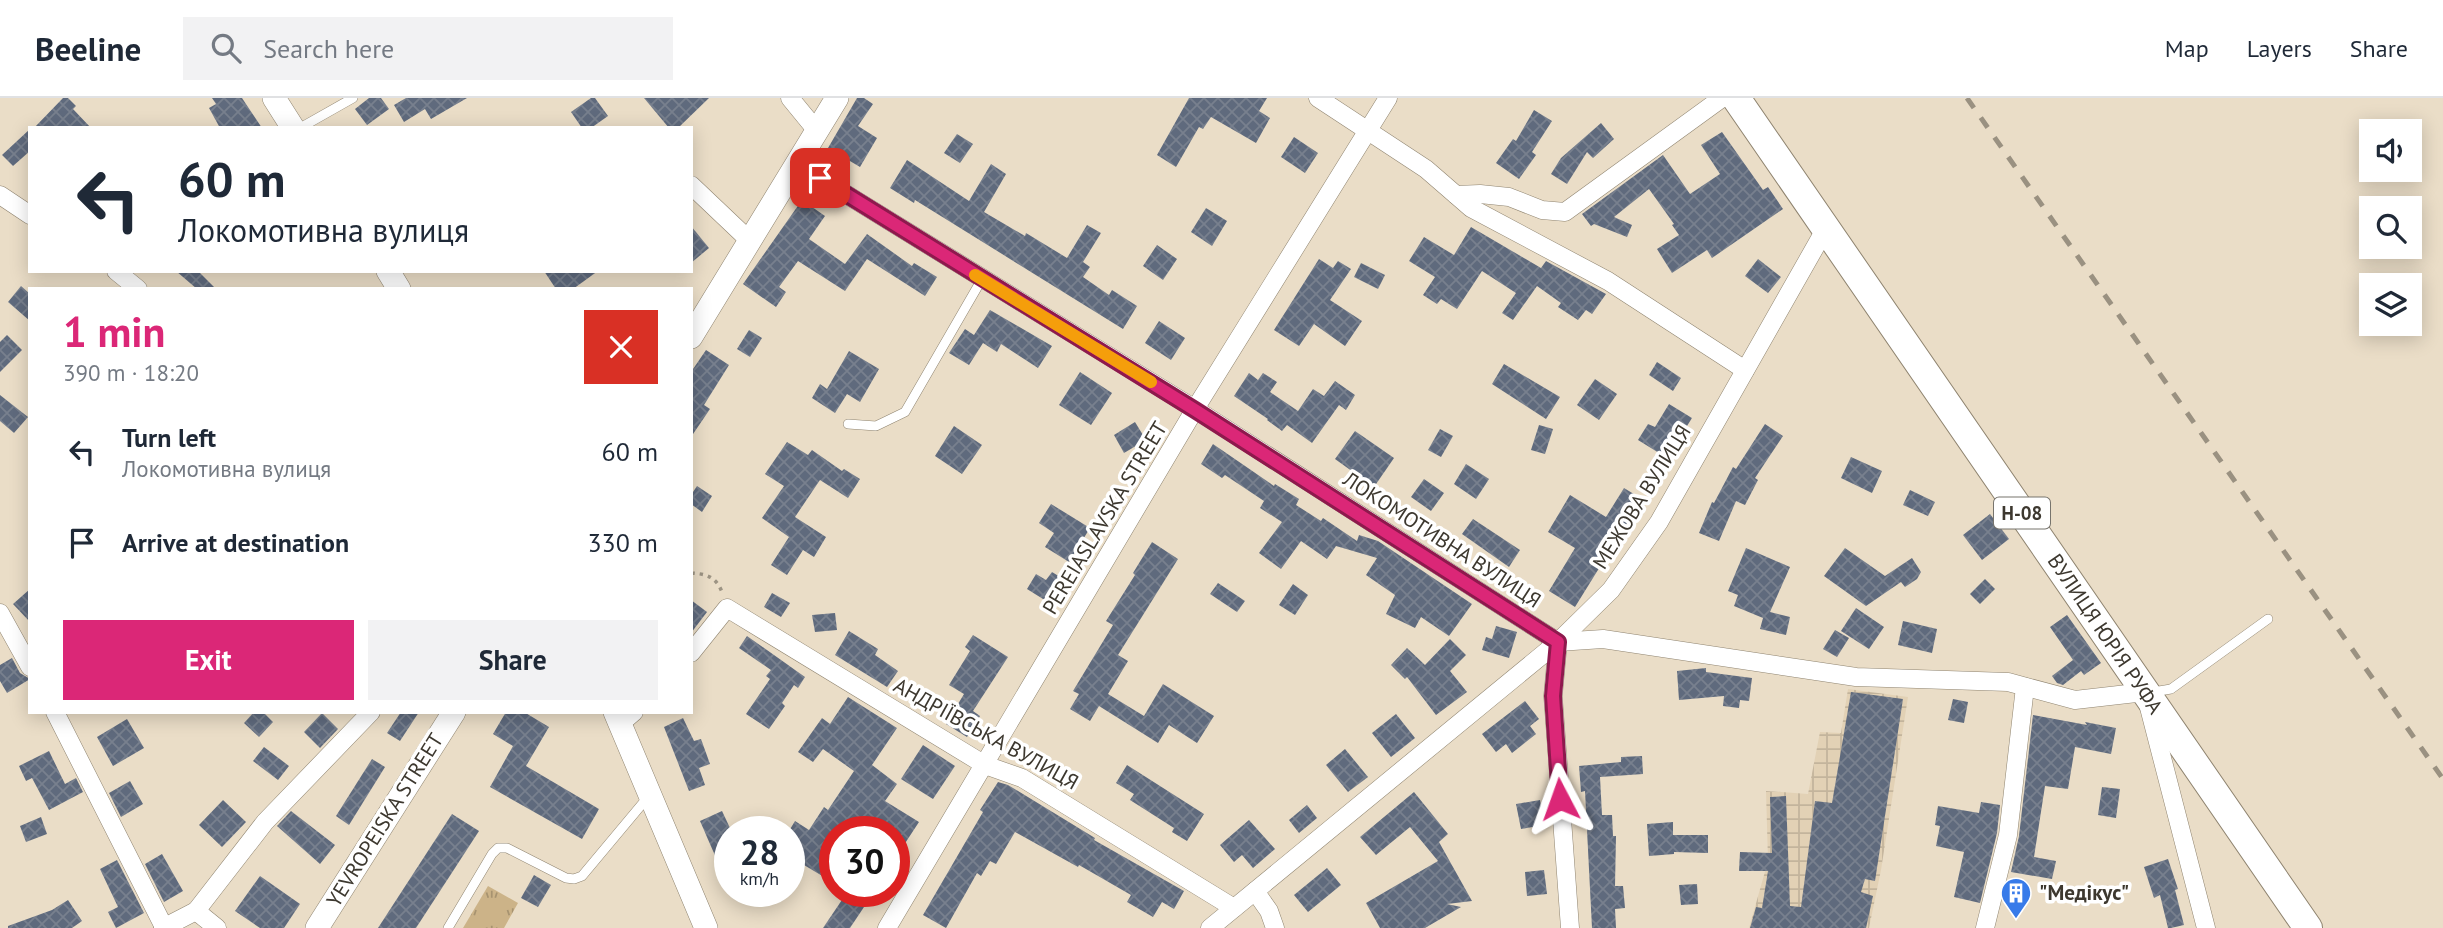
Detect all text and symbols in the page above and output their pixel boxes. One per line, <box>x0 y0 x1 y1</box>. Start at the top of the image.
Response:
search box <box>183 17 673 80</box>
text: Beeline <box>35 27 141 70</box>
icon: search <box>207 29 245 67</box>
text: Search here <box>263 32 394 65</box>
text: Map <box>2165 33 2209 64</box>
text: Layers <box>2247 33 2312 64</box>
text: Share <box>2350 33 2408 64</box>
map controls <box>2359 119 2422 336</box>
button: sound <box>2359 119 2422 182</box>
text: 60 m <box>178 147 285 211</box>
pin <box>790 148 850 208</box>
icon: left <box>63 154 154 245</box>
icon: arrive <box>801 159 839 197</box>
button: search <box>2359 196 2422 259</box>
text: Локомотивна вулиця <box>178 209 469 251</box>
button: layers <box>2359 273 2422 336</box>
text: 1 min <box>63 304 165 359</box>
button: close <box>584 310 658 384</box>
text: 390 m · 18:20 <box>63 358 199 387</box>
street label: PEREIASLAVSKA STREET <box>1036 416 1173 619</box>
street label: МЕЖОВА ВУЛИЦЯ <box>1586 420 1697 574</box>
text: Turn left <box>122 421 216 454</box>
icon: left <box>63 433 101 471</box>
text: 60 m <box>602 435 658 468</box>
text: Локомотивна вулиця <box>122 454 331 483</box>
street label: ЛОКОМОТИВНА ВУЛИЦЯ <box>1337 465 1546 614</box>
road number: Н-08 <box>1994 498 2050 528</box>
icon: arrive <box>63 524 101 562</box>
text: Arrive at destination <box>122 526 349 559</box>
text: 330 m <box>587 526 658 559</box>
street label: ВУЛИЦЯ ЮРІЯ РУФА <box>2042 549 2169 720</box>
button: Exit <box>63 620 354 700</box>
button: Share <box>368 620 658 700</box>
street label: АНДРІЇВСЬКА ВУЛИЦЯ <box>889 672 1083 796</box>
street label: YEVROPEISKA STREET <box>320 728 449 912</box>
position arrow <box>1523 762 1597 836</box>
speed limit sign: 30 <box>819 816 910 907</box>
text: 28 <box>740 829 779 875</box>
text: km/h <box>740 867 779 890</box>
building icon: "Медікус" <box>1999 876 2033 920</box>
place label: "Медікус" <box>2039 879 2129 906</box>

